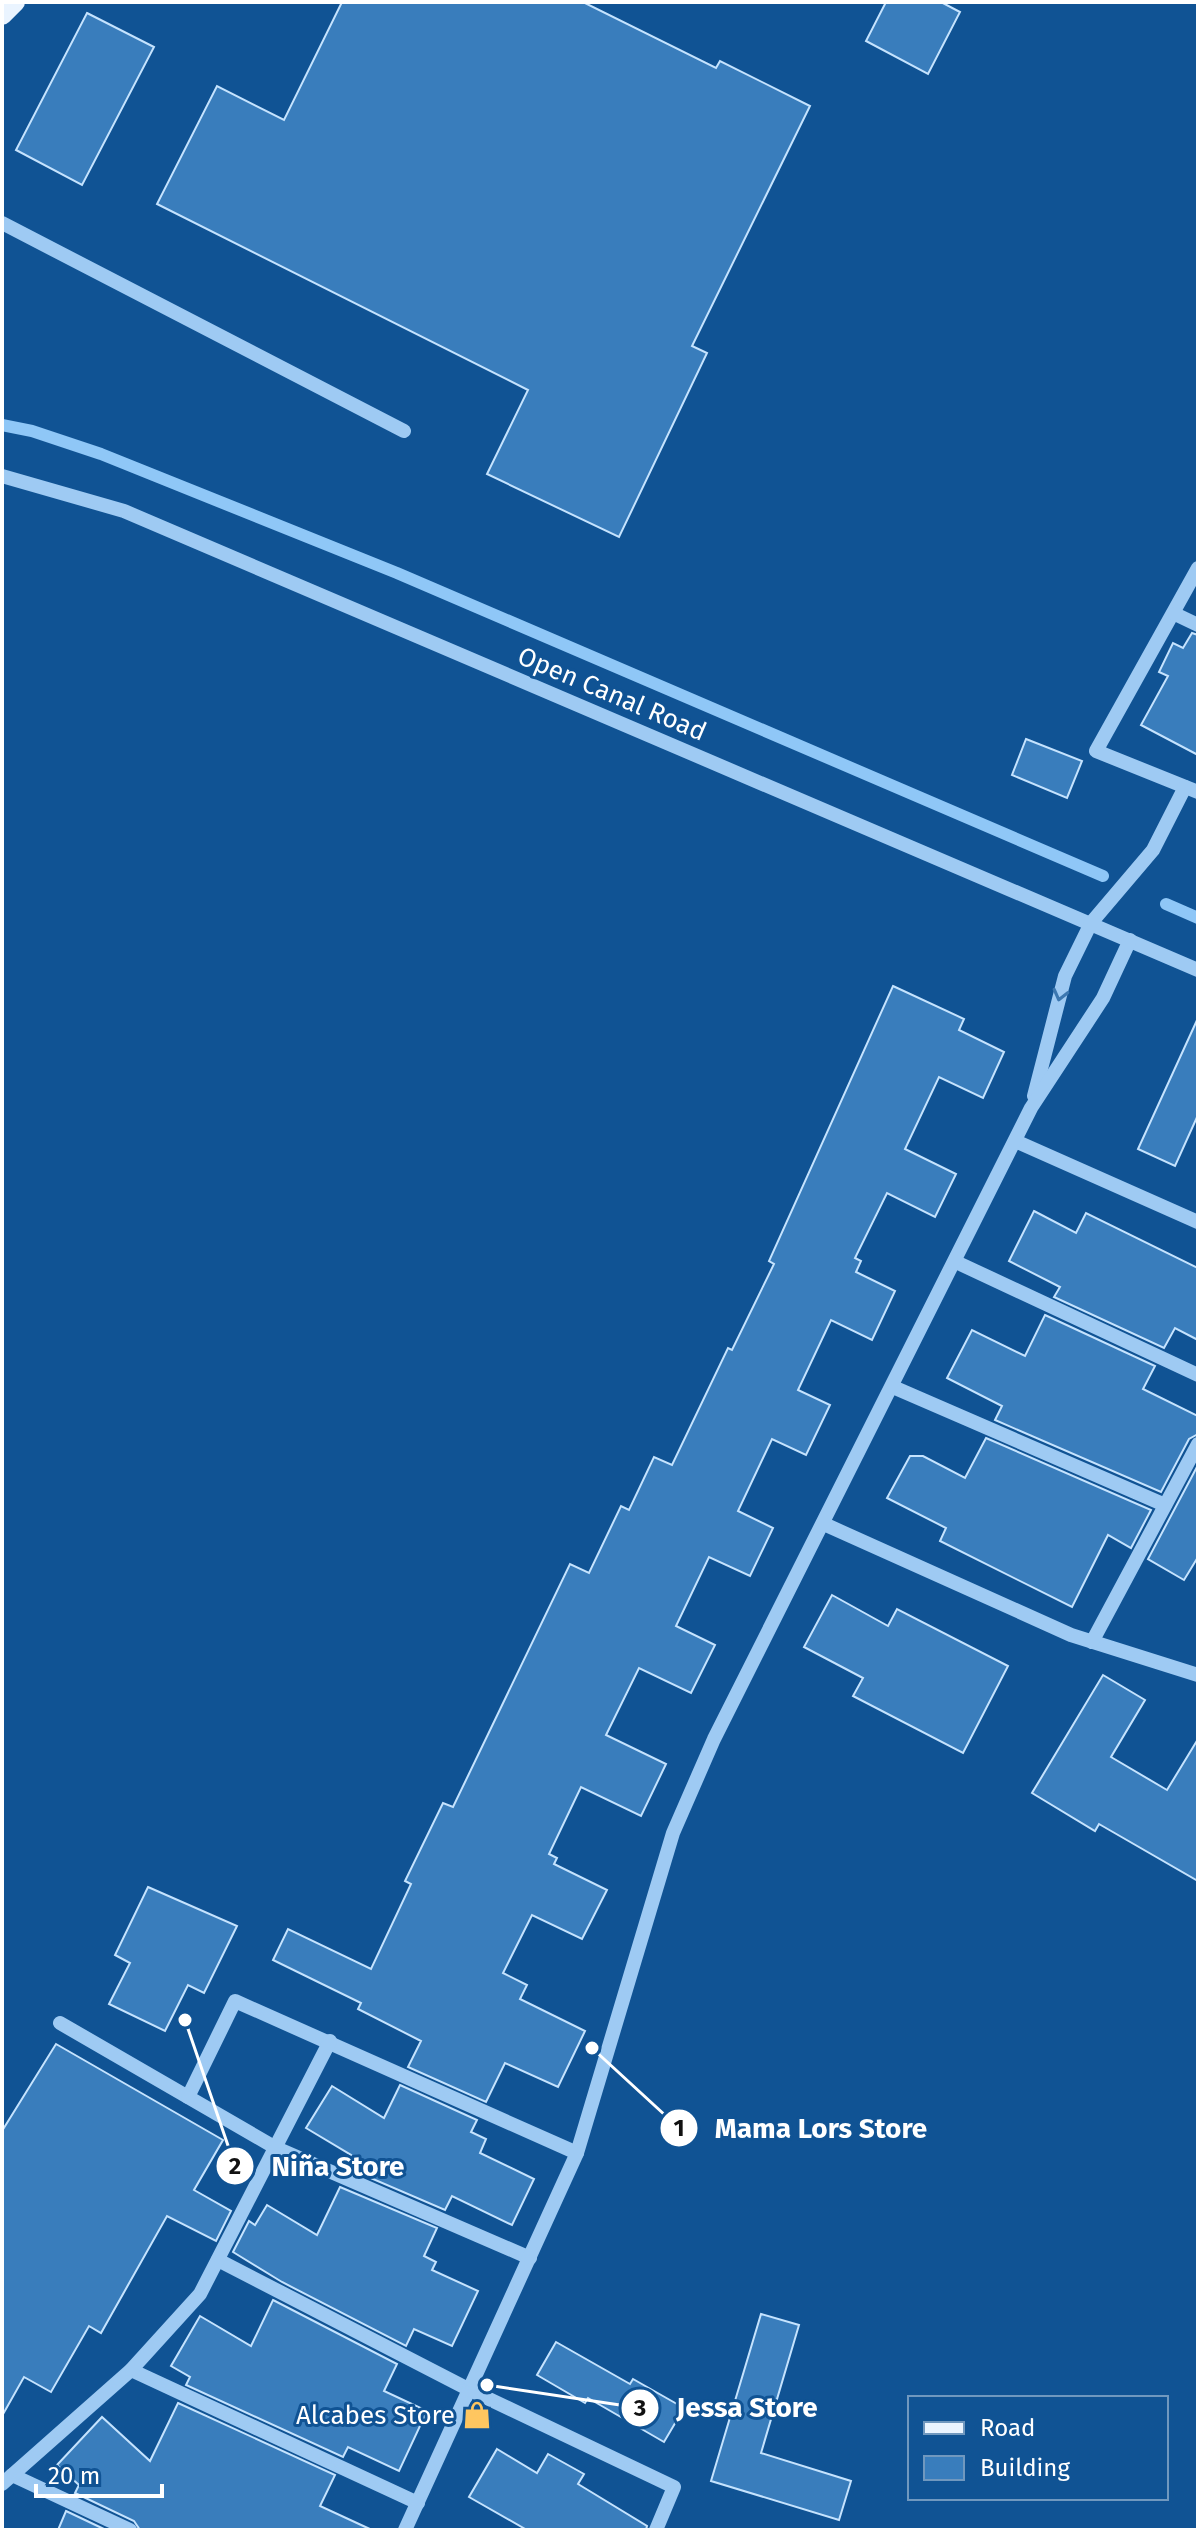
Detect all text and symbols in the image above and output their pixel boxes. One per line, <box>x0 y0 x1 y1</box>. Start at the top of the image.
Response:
street label: Open Canal Road <box>513 640 711 748</box>
one-way arrow <box>1053 987 1070 1001</box>
callout: Mama Lors Store <box>659 2102 943 2154</box>
text: Mama Lors Store <box>715 2112 927 2145</box>
text: 1 <box>673 2114 685 2142</box>
callout: Niña Store <box>215 2140 421 2192</box>
text: Niña Store <box>271 2150 405 2183</box>
text: 2 <box>229 2152 241 2180</box>
callout: Jessa Store <box>620 2382 834 2434</box>
text: Jessa Store <box>675 2391 818 2424</box>
text: 3 <box>633 2394 646 2422</box>
legend <box>908 2396 1168 2500</box>
place label: Alcabes Store <box>296 2400 455 2431</box>
shop icon: Alcabes Store <box>462 2400 492 2430</box>
text: Road <box>980 2414 1035 2442</box>
scale bar <box>36 2448 162 2498</box>
text: Building <box>980 2454 1070 2482</box>
text: 20 m <box>48 2462 100 2490</box>

